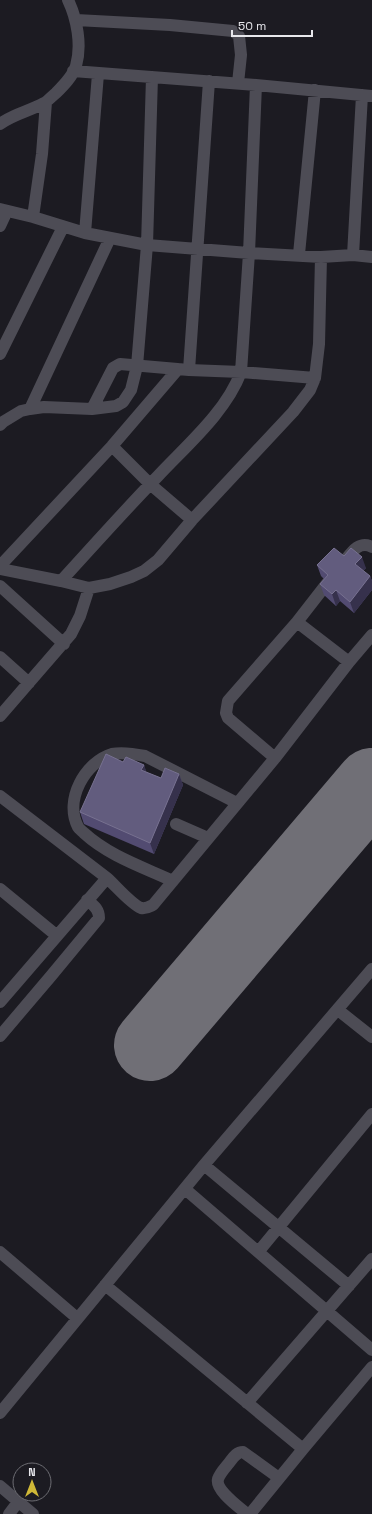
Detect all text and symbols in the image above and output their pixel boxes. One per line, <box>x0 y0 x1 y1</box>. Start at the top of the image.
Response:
scale bar <box>232 12 312 38</box>
text: 50 m <box>238 18 266 34</box>
north arrow <box>12 1462 52 1502</box>
text: N <box>28 1465 36 1479</box>

